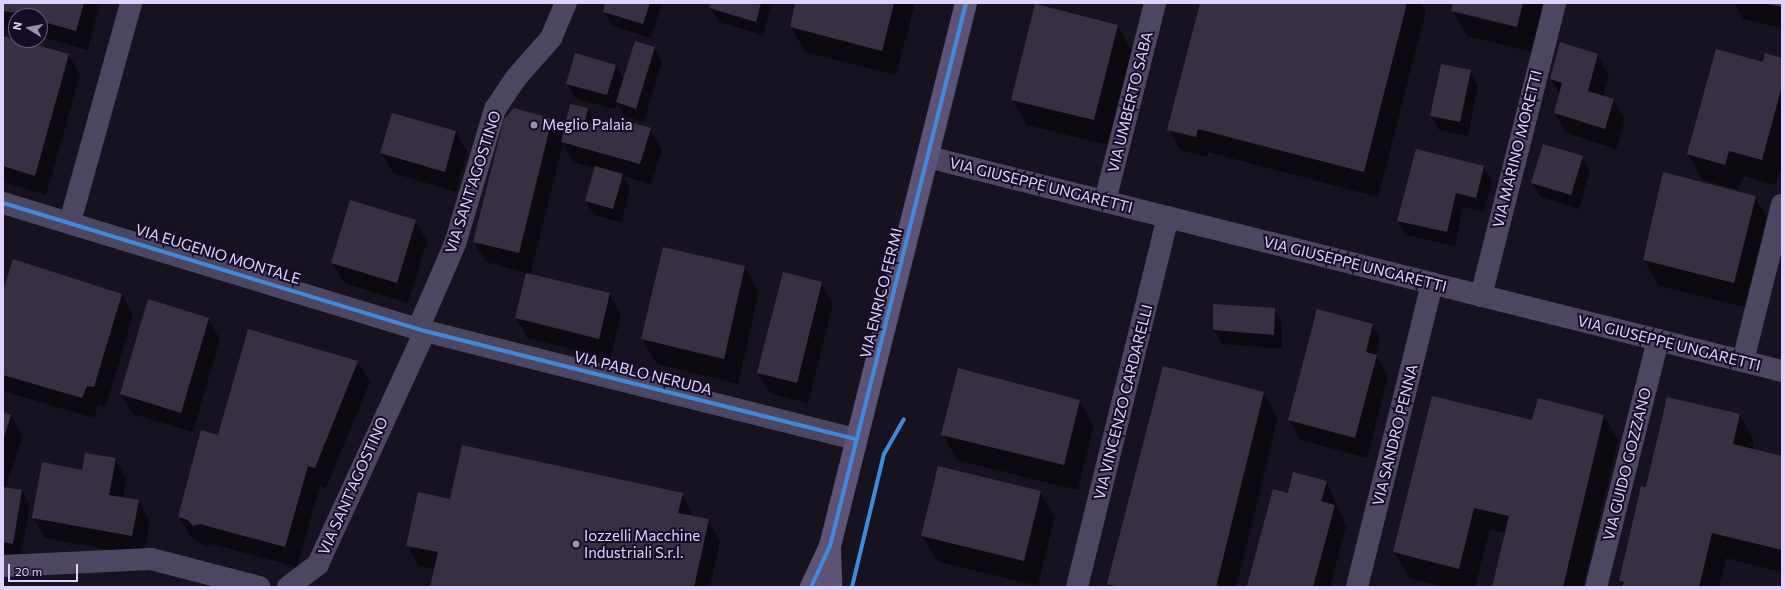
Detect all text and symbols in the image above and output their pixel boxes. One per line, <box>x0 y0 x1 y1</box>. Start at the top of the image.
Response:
north arrow <box>8 8 48 48</box>
text: N <box>10 21 24 31</box>
street label: VIA UMBERTO SABA <box>1104 30 1156 174</box>
street label: VIA MARINO MORETTI <box>1489 68 1545 230</box>
street label: VIA SANT'AGOSTINO <box>441 108 505 256</box>
place label: Meglio Palaia <box>542 116 632 134</box>
marker: Meglio Palaia <box>529 120 539 130</box>
street label: VIA GIUSEPPE UNGARETTI <box>948 154 1134 216</box>
street label: VIA EUGENIO MONTALE <box>133 220 303 288</box>
street label: VIA ENRICO FERMI <box>856 226 906 360</box>
street label: VIA GIUSEPPE UNGARETTI <box>1262 233 1448 295</box>
street label: VIA VINCENZO CARDARELLI <box>1090 302 1156 502</box>
street label: VIA GIUSEPPE UNGARETTI <box>1576 312 1762 374</box>
street label: VIA PABLO NERUDA <box>572 347 714 399</box>
street label: VIA SANDRO PENNA <box>1369 362 1421 508</box>
street label: VIA GUIDO GOZZANO <box>1599 386 1655 542</box>
street label: VIA SANT'AGOSTINO <box>314 414 392 558</box>
place label: Iozzelli Macchine Industriali S.r.l. <box>584 526 700 561</box>
marker: Iozzelli Macchine Industriali S.r.l. <box>571 539 581 549</box>
scale bar <box>10 556 80 582</box>
text: 20 m <box>15 564 42 578</box>

